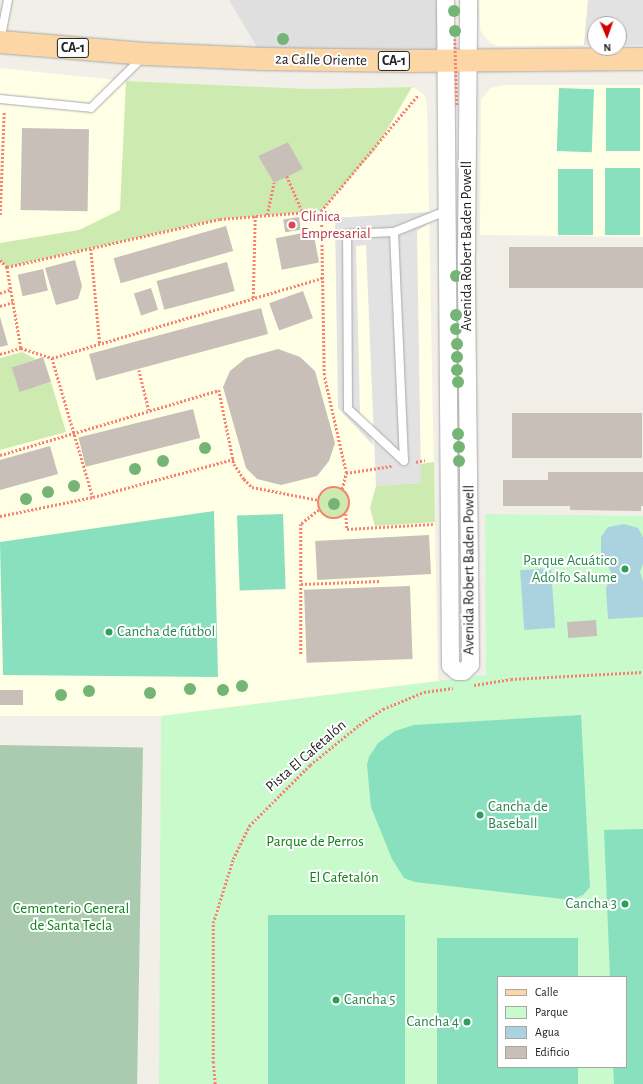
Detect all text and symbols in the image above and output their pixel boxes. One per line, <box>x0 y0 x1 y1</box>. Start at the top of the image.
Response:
north arrow <box>587 16 627 56</box>
road number: CA-1 <box>56 36 90 60</box>
text: N <box>603 42 611 53</box>
road number: CA-1 <box>377 49 411 73</box>
street label: 2a Calle Oriente <box>275 50 367 70</box>
street label: Avenida Robert Baden Powell <box>458 161 476 331</box>
place label: Clínica Empresarial <box>301 207 371 242</box>
marker: Clínica Empresarial <box>286 219 298 231</box>
street label: Avenida Robert Baden Powell <box>460 485 478 655</box>
place label: Parque Acuático Adolfo Salume <box>523 551 617 586</box>
marker: Parque Acuático Adolfo Salume <box>620 564 630 574</box>
place label: Cancha de fútbol <box>117 623 215 641</box>
marker: Cancha de fútbol <box>104 627 114 637</box>
street label: Pista El Cafetalón <box>262 716 350 796</box>
place label: Cancha de Baseball <box>488 797 548 832</box>
marker: Cancha de Baseball <box>475 810 485 820</box>
park label: Parque de Perros <box>266 833 364 851</box>
park label: El Cafetalón <box>309 869 379 887</box>
place label: Cancha 3 <box>566 895 617 913</box>
park label: Cementerio General de Santa Tecla <box>13 899 129 934</box>
marker: Cancha 3 <box>620 899 630 909</box>
legend <box>497 976 627 1068</box>
text: Calle <box>535 986 558 998</box>
place label: Cancha 5 <box>344 991 396 1009</box>
marker: Cancha 5 <box>331 995 341 1005</box>
text: Parque <box>535 1006 568 1018</box>
place label: Cancha 4 <box>406 1013 459 1031</box>
marker: Cancha 4 <box>462 1017 472 1027</box>
text: Agua <box>535 1026 559 1038</box>
text: Edificio <box>535 1046 570 1058</box>

